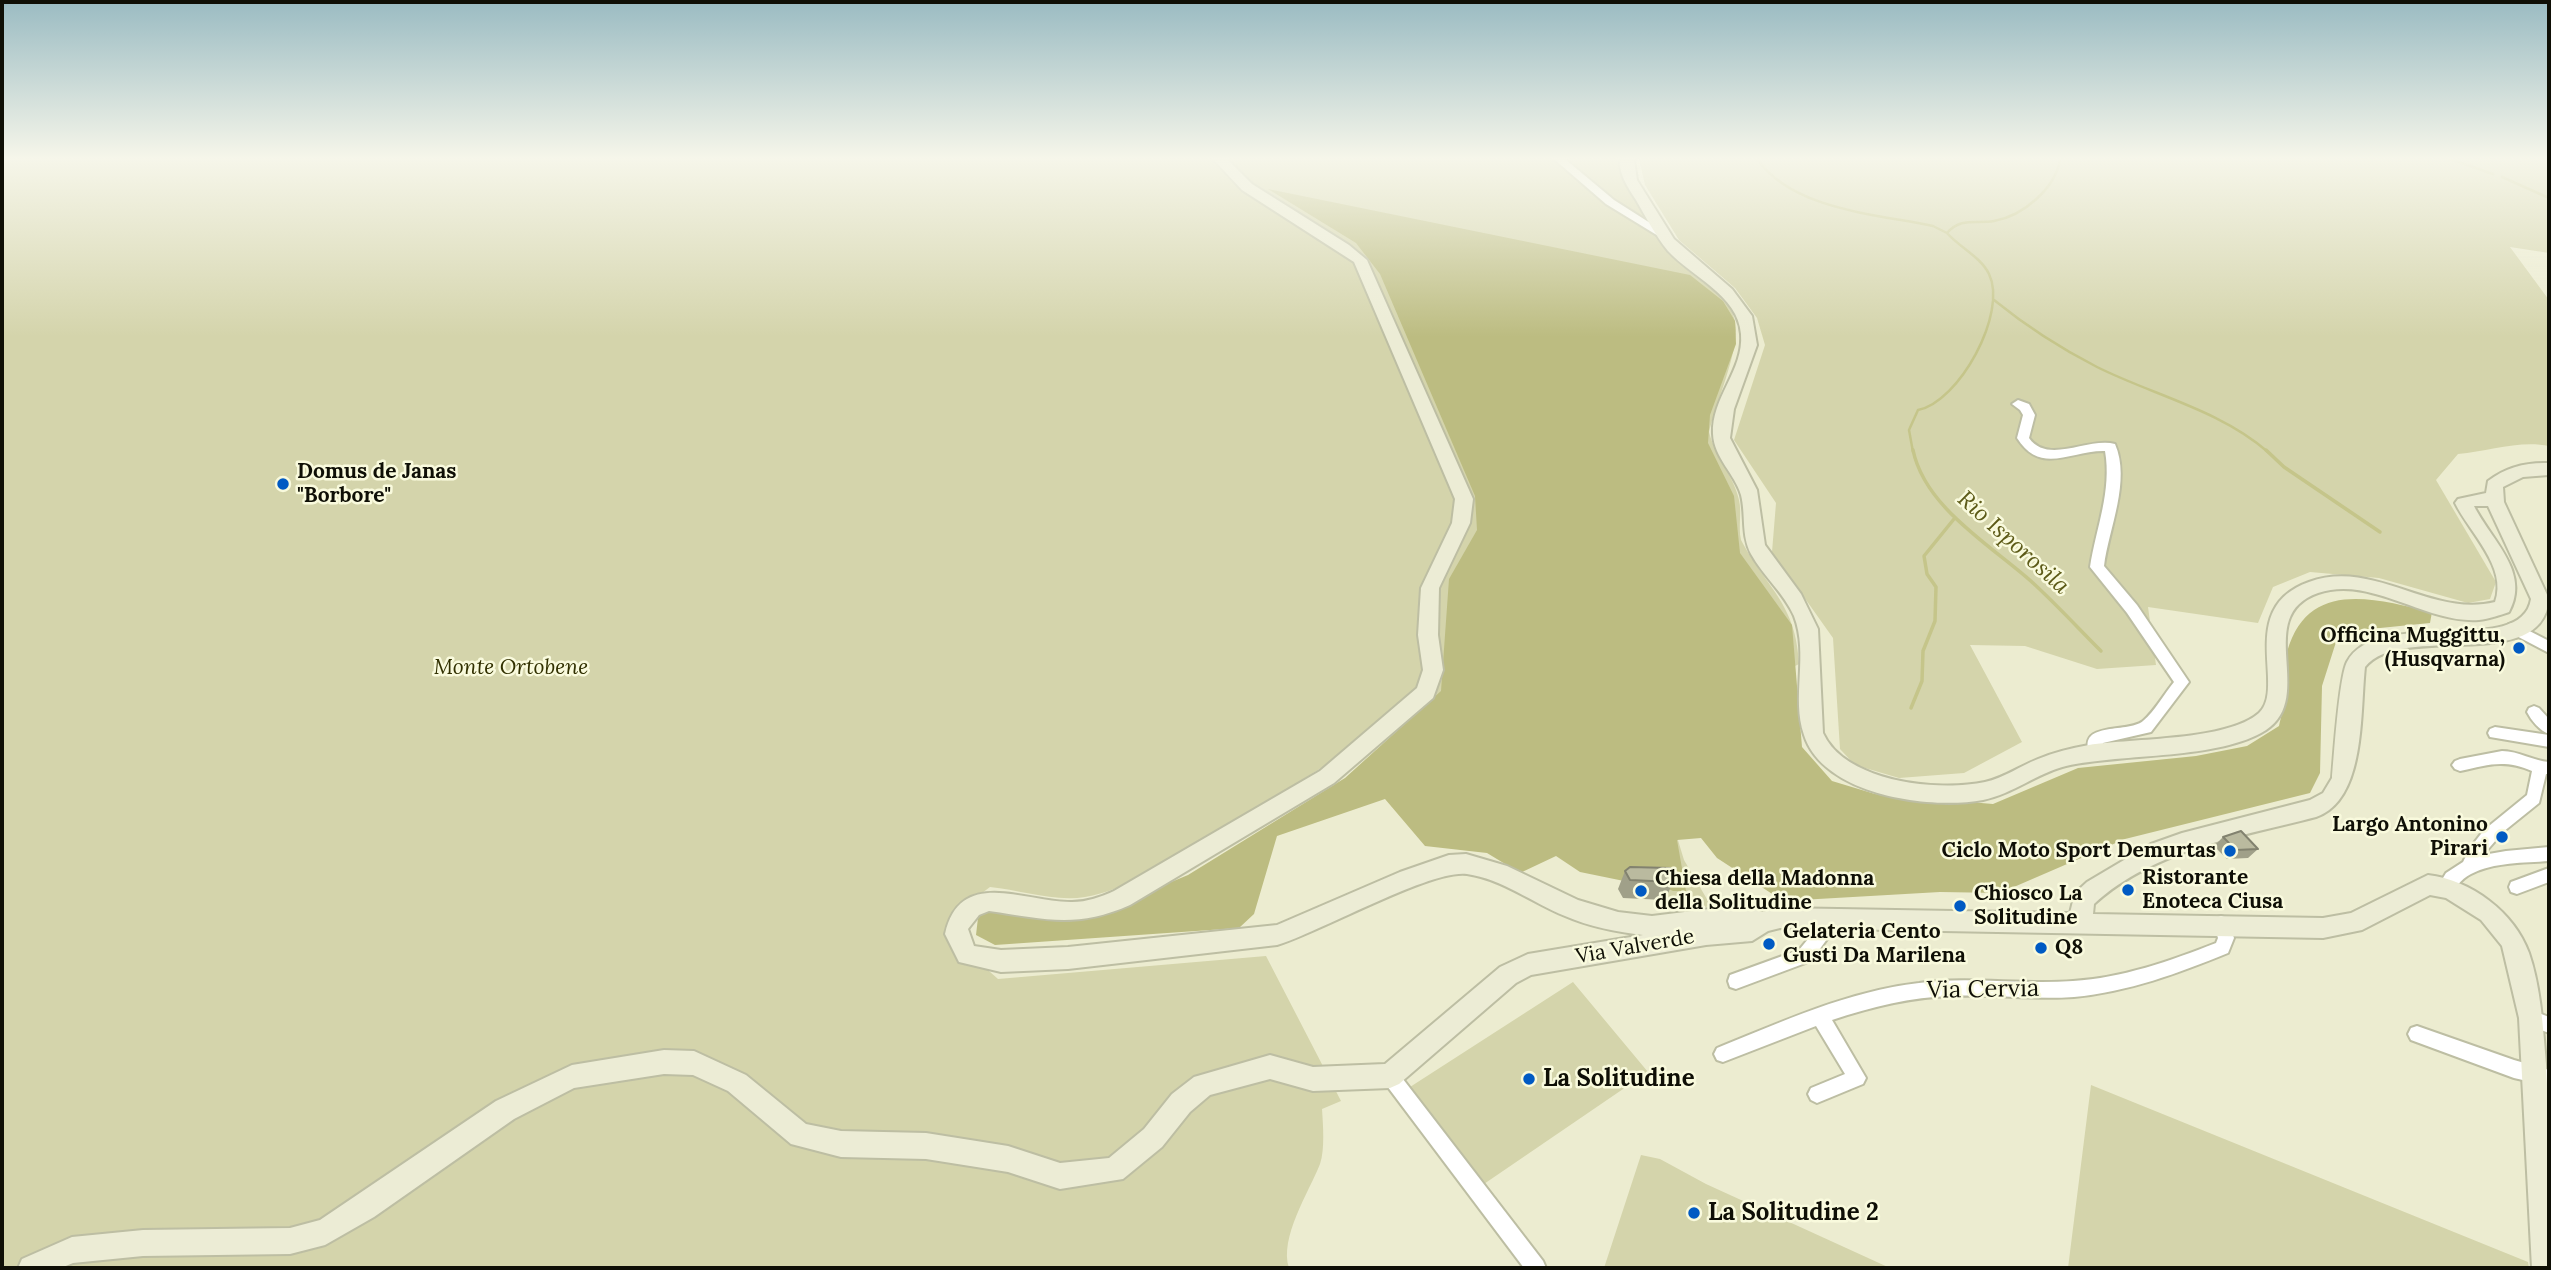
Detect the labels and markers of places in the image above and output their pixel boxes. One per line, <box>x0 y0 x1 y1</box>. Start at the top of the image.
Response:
place label: Domus de Janas "Borbore" <box>297 459 456 509</box>
marker: Domus de Janas "Borbore" <box>275 476 291 492</box>
place label: Officina Muggittu, (Husqvarna) <box>2321 623 2505 673</box>
marker: Officina Muggittu, (Husqvarna) <box>2511 640 2527 656</box>
place label: Largo Antonino Pirari <box>2332 812 2488 862</box>
marker: Largo Antonino Pirari <box>2494 829 2510 845</box>
place label: Ciclo Moto Sport Demurtas <box>1941 838 2216 864</box>
marker: Ciclo Moto Sport Demurtas <box>2222 843 2238 859</box>
place label: Ristorante Enoteca Ciusa <box>2142 865 2283 915</box>
place label: Chiesa della Madonna della Solitudine <box>1655 866 1874 916</box>
place label: Chiosco La Solitudine <box>1974 881 2082 931</box>
marker: Ristorante Enoteca Ciusa <box>2120 882 2136 898</box>
marker: Chiesa della Madonna della Solitudine <box>1633 883 1649 899</box>
marker: Chiosco La Solitudine <box>1952 898 1968 914</box>
place label: Gelateria Cento Gusti Da Marilena <box>1783 919 1966 969</box>
place label: Q8 <box>2055 935 2083 961</box>
marker: Gelateria Cento Gusti Da Marilena <box>1761 936 1777 952</box>
marker: Q8 <box>2033 940 2049 956</box>
place label: La Solitudine <box>1543 1065 1695 1093</box>
marker: La Solitudine <box>1521 1071 1537 1087</box>
place label: La Solitudine 2 <box>1708 1199 1879 1227</box>
marker: La Solitudine 2 <box>1686 1205 1702 1221</box>

